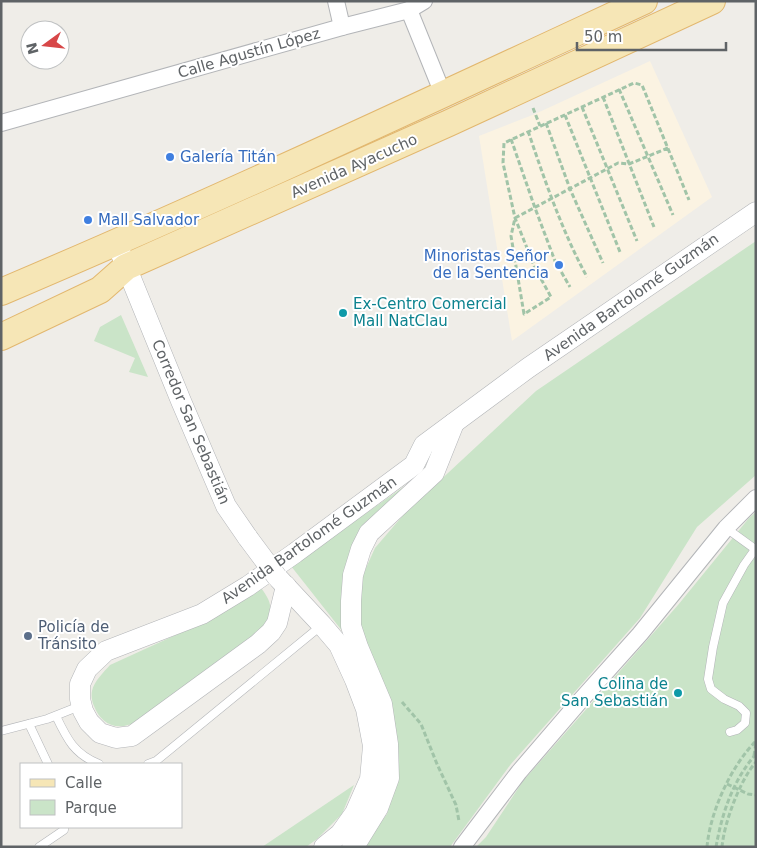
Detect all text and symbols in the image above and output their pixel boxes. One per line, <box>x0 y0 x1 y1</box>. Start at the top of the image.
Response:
north arrow <box>20 20 70 70</box>
scale bar <box>577 20 726 52</box>
street label: Calle Agustín López <box>176 24 322 82</box>
text: 50 m <box>584 28 622 46</box>
text: N <box>23 41 42 56</box>
street label: Avenida Ayacucho <box>288 130 420 202</box>
place label: Galería Titán <box>180 148 276 166</box>
marker: Galería Titán <box>164 151 176 163</box>
place label: Mall Salvador <box>98 211 200 229</box>
marker: Mall Salvador <box>82 214 94 226</box>
street label: Avenida Bartolomé Guzmán <box>540 230 722 364</box>
place label: Minoristas Señor de la Sentencia <box>424 247 550 282</box>
marker: Minoristas Señor de la Sentencia <box>553 259 565 271</box>
place label: Ex-Centro Comercial Mall NatClau <box>353 295 507 330</box>
marker: Ex-Centro Comercial Mall NatClau <box>337 307 349 319</box>
street label: Corredor San Sebastián <box>148 337 234 507</box>
street label: Avenida Bartolomé Guzmán <box>218 473 400 607</box>
place label: Policía de Tránsito <box>37 618 109 653</box>
marker: Policía de Tránsito <box>22 630 34 642</box>
place label: Colina de San Sebastián <box>561 675 668 710</box>
marker: Colina de San Sebastián <box>672 687 684 699</box>
legend <box>20 763 182 828</box>
text: Calle <box>65 774 102 792</box>
text: Parque <box>65 799 117 817</box>

